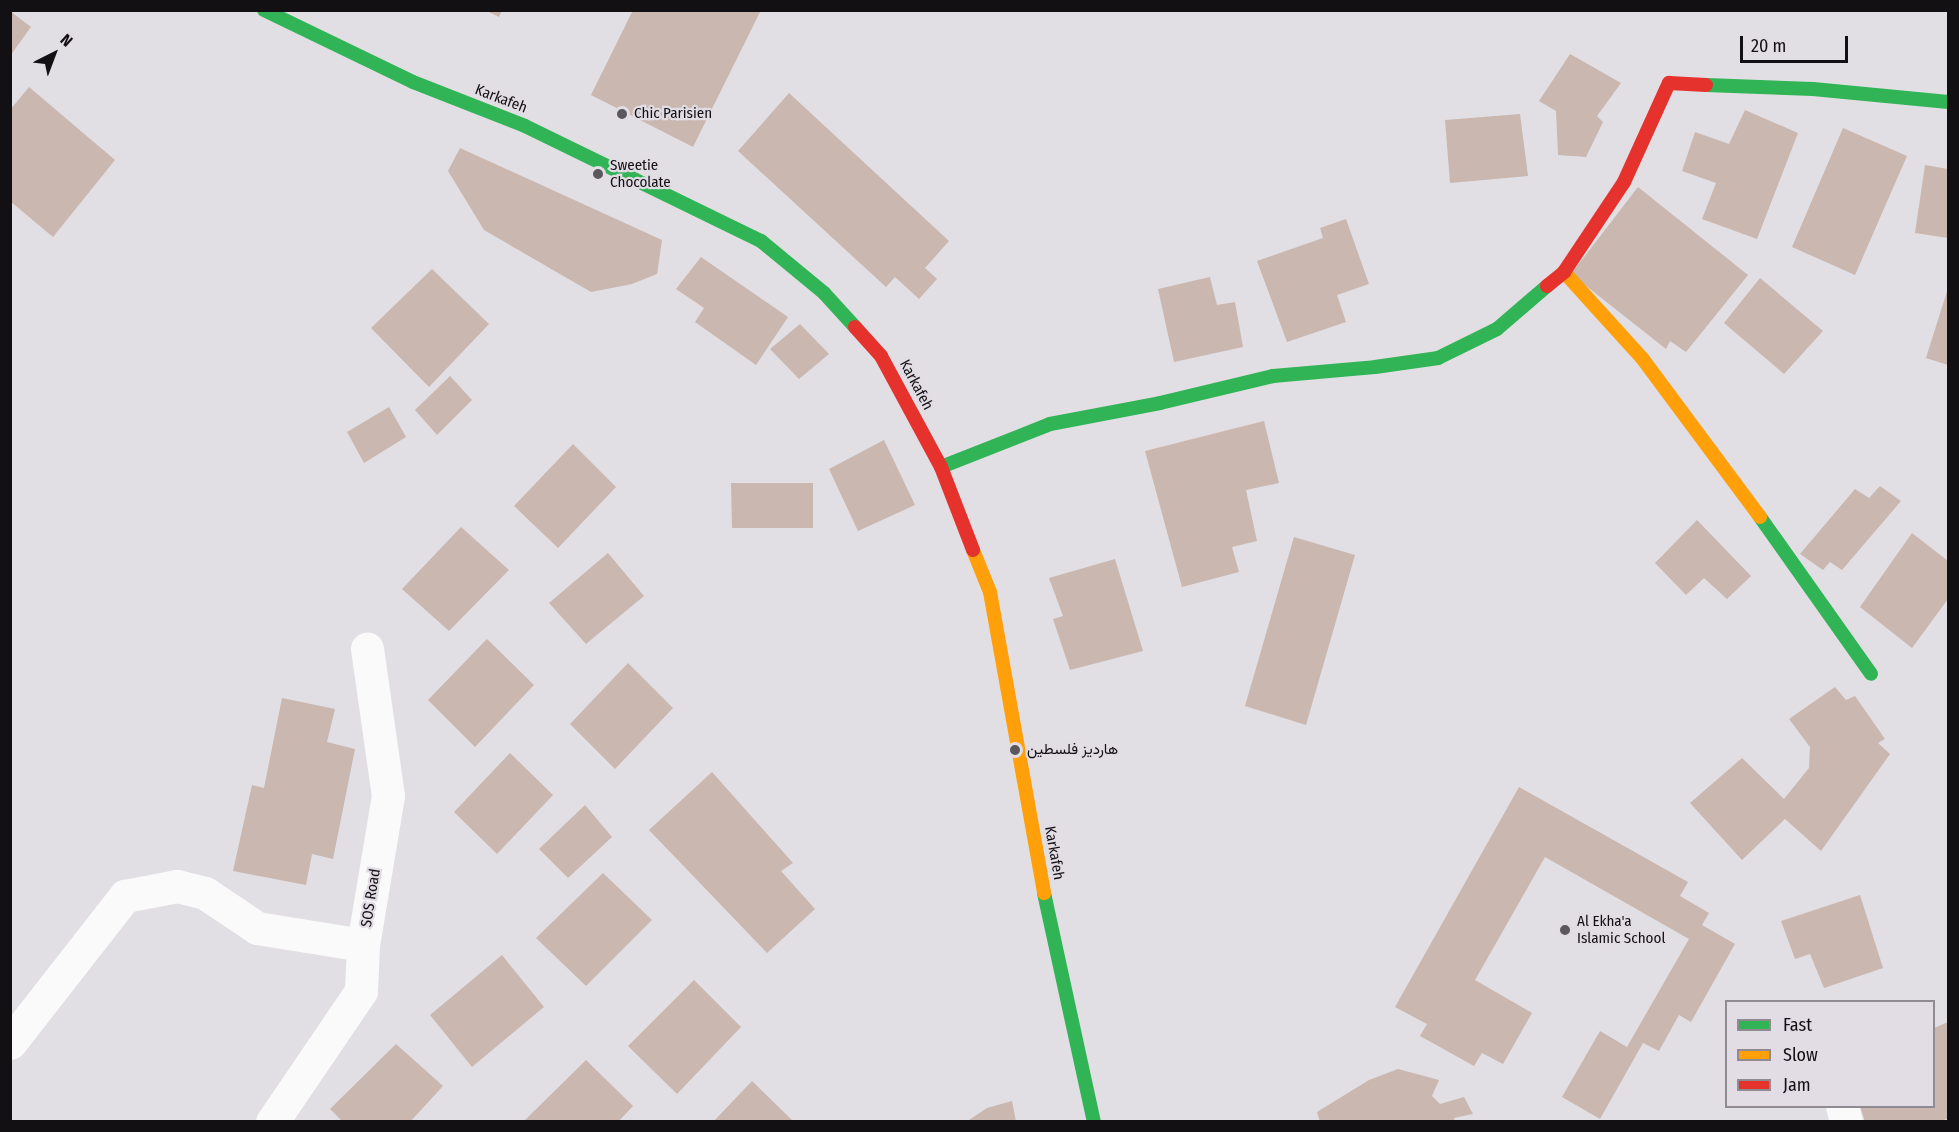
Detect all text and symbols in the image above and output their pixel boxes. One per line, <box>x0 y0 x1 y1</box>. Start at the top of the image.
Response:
north arrow <box>24 24 84 84</box>
scale bar <box>1743 24 1851 62</box>
text: N <box>56 30 76 51</box>
text: 20 m <box>1751 35 1786 57</box>
street label: Karkafeh <box>472 81 530 117</box>
place label: Chic Parisien <box>634 105 712 123</box>
marker: Chic Parisien <box>615 107 629 121</box>
place label: Sweetie Chocolate <box>610 156 671 191</box>
marker: Sweetie Chocolate <box>591 167 605 181</box>
street label: Karkafeh <box>895 357 937 413</box>
place label: هارديز فلسطين <box>1027 741 1118 759</box>
marker: هارديز فلسطين <box>1008 743 1022 757</box>
street label: Karkafeh <box>1040 825 1068 881</box>
street label: SOS Road <box>358 867 384 929</box>
place label: Al Ekha'a Islamic School <box>1577 912 1665 947</box>
marker: Al Ekha'a Islamic School <box>1558 923 1572 937</box>
legend <box>1725 1000 1935 1108</box>
text: Fast <box>1783 1014 1812 1036</box>
text: Slow <box>1783 1044 1818 1066</box>
text: Jam <box>1783 1074 1811 1096</box>

